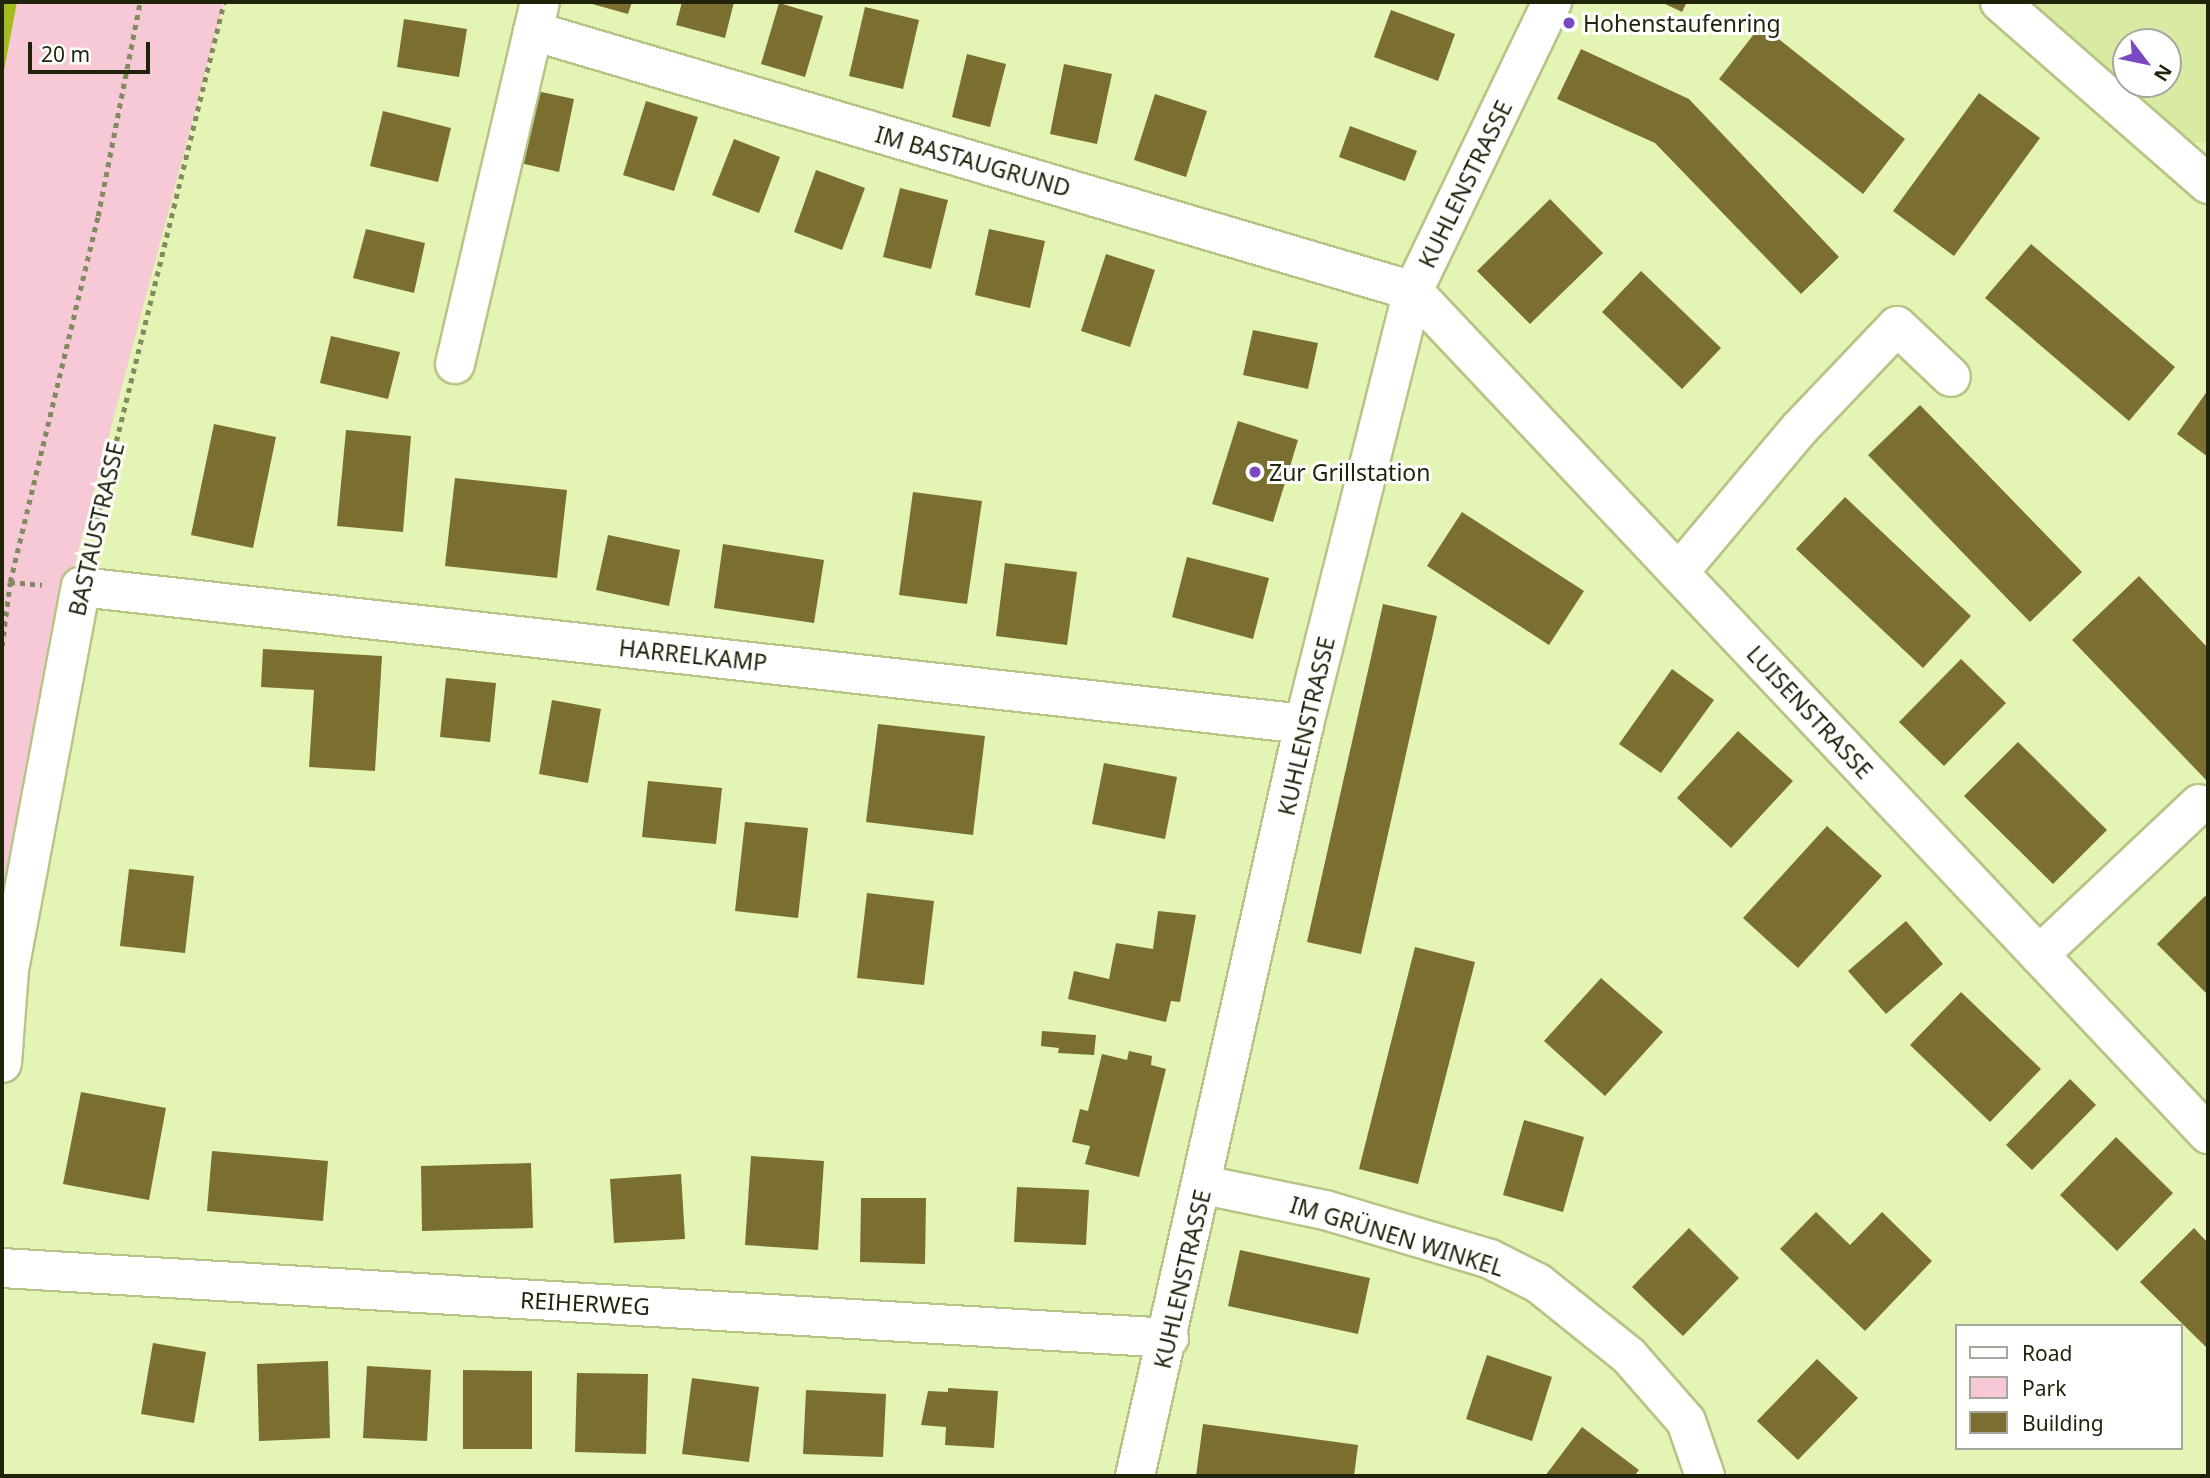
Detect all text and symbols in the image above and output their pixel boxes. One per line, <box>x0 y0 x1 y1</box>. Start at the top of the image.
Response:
place label: Hohenstaufenring <box>1583 9 1781 37</box>
marker: Hohenstaufenring <box>1561 15 1577 31</box>
scale bar <box>32 28 154 72</box>
north arrow <box>2112 28 2182 98</box>
text: 20 m <box>41 40 90 68</box>
text: N <box>2148 60 2178 87</box>
street label: KUHLENSTRASSE <box>1413 96 1517 272</box>
street label: IM BASTAUGRUND <box>872 120 1074 202</box>
street label: BASTAUSTRASSE <box>63 439 129 619</box>
place label: Zur Grillstation <box>1269 458 1430 486</box>
marker: Zur Grillstation <box>1247 464 1263 480</box>
street label: HARRELKAMP <box>618 633 768 677</box>
street label: KUHLENSTRASSE <box>1272 634 1340 818</box>
street label: LUISENSTRASSE <box>1741 640 1879 784</box>
street label: KUHLENSTRASSE <box>1148 1187 1216 1371</box>
street label: IM GRÜNEN WINKEL <box>1287 1190 1507 1282</box>
street label: REIHERWEG <box>519 1286 651 1320</box>
legend <box>1954 1324 2182 1450</box>
text: Road <box>2022 1339 2072 1367</box>
text: Park <box>2022 1374 2066 1402</box>
text: Building <box>2022 1409 2104 1437</box>

